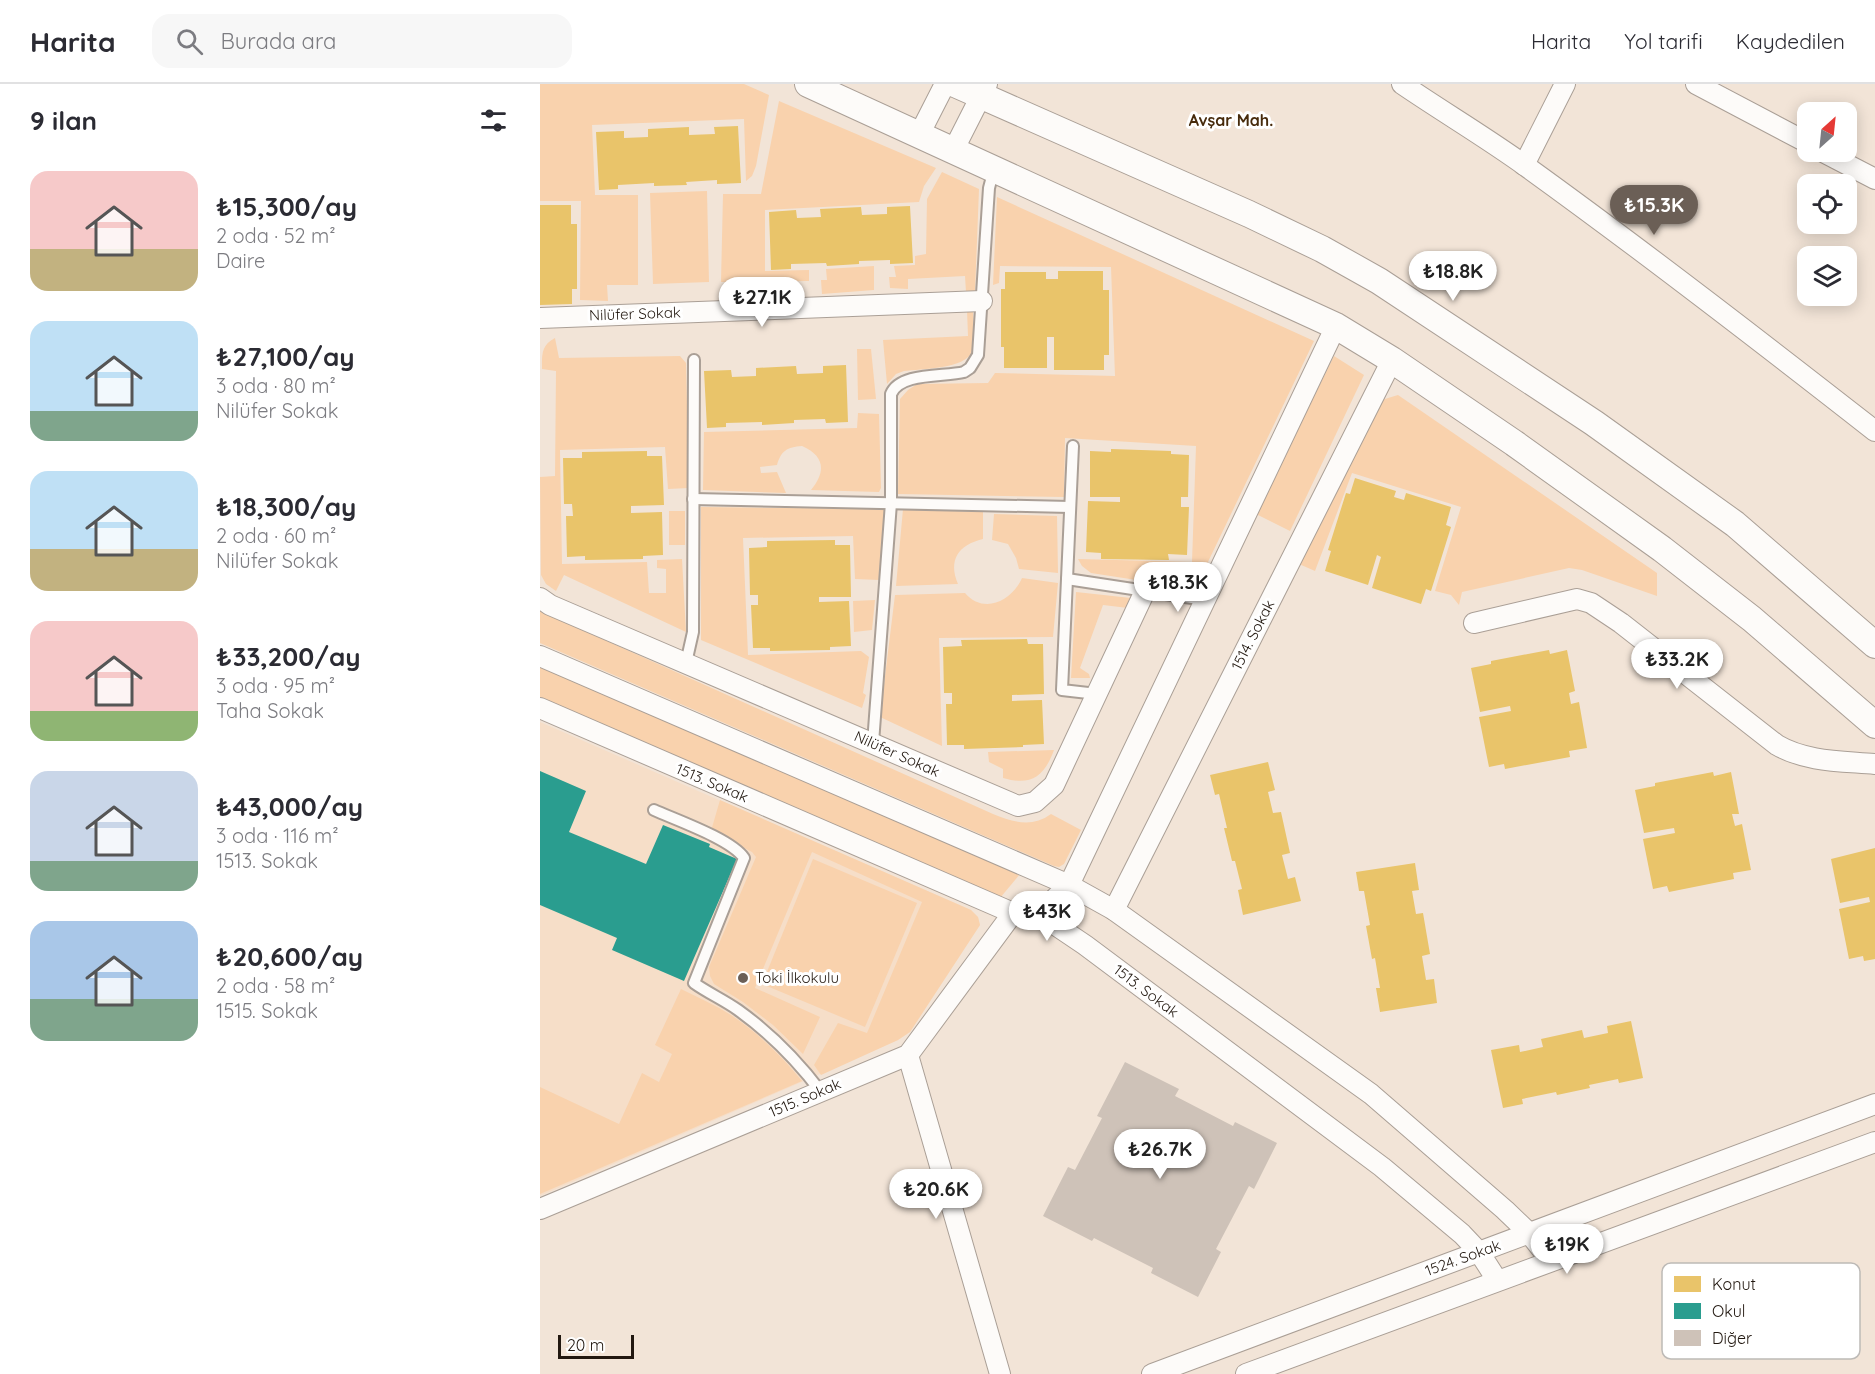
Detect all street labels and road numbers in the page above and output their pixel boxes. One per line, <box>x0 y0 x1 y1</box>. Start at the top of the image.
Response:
street label: Nilüfer Sokak <box>589 302 681 325</box>
street label: 1514. Sokak <box>1227 596 1278 673</box>
street label: Nilüfer Sokak <box>851 726 943 781</box>
street label: 1513. Sokak <box>673 759 751 806</box>
street label: 1513. Sokak <box>1110 960 1183 1021</box>
street label: 1515. Sokak <box>766 1074 844 1121</box>
street label: 1524. Sokak <box>1422 1235 1503 1280</box>

